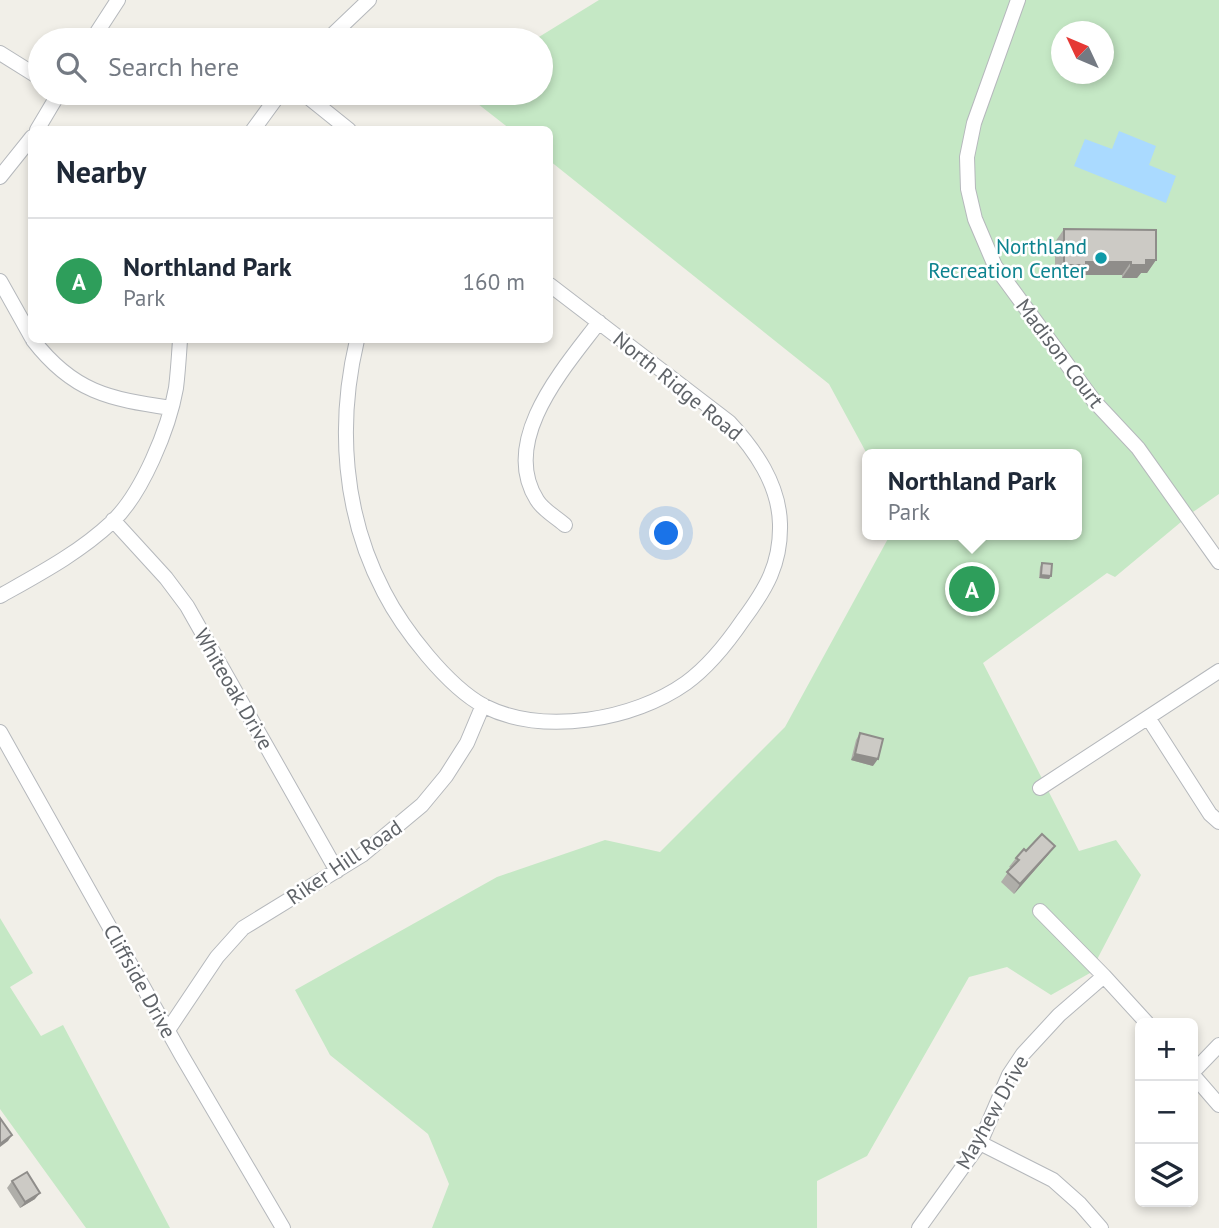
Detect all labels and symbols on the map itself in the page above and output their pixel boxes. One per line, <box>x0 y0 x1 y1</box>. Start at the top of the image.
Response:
north arrow <box>1051 21 1114 84</box>
place label: Northland Recreation Center <box>928 233 1087 284</box>
marker: Northland Recreation Center <box>1093 250 1109 266</box>
street label: Madison Court <box>1010 293 1110 413</box>
street label: North Ridge Road <box>608 326 748 446</box>
your location <box>649 516 683 550</box>
pin: A <box>949 563 995 615</box>
street label: Whiteoak Drive <box>188 624 280 754</box>
street label: Riker Hill Road <box>281 814 407 910</box>
street label: Cliffside Drive <box>98 919 182 1043</box>
street label: Mayhew Drive <box>950 1050 1034 1174</box>

